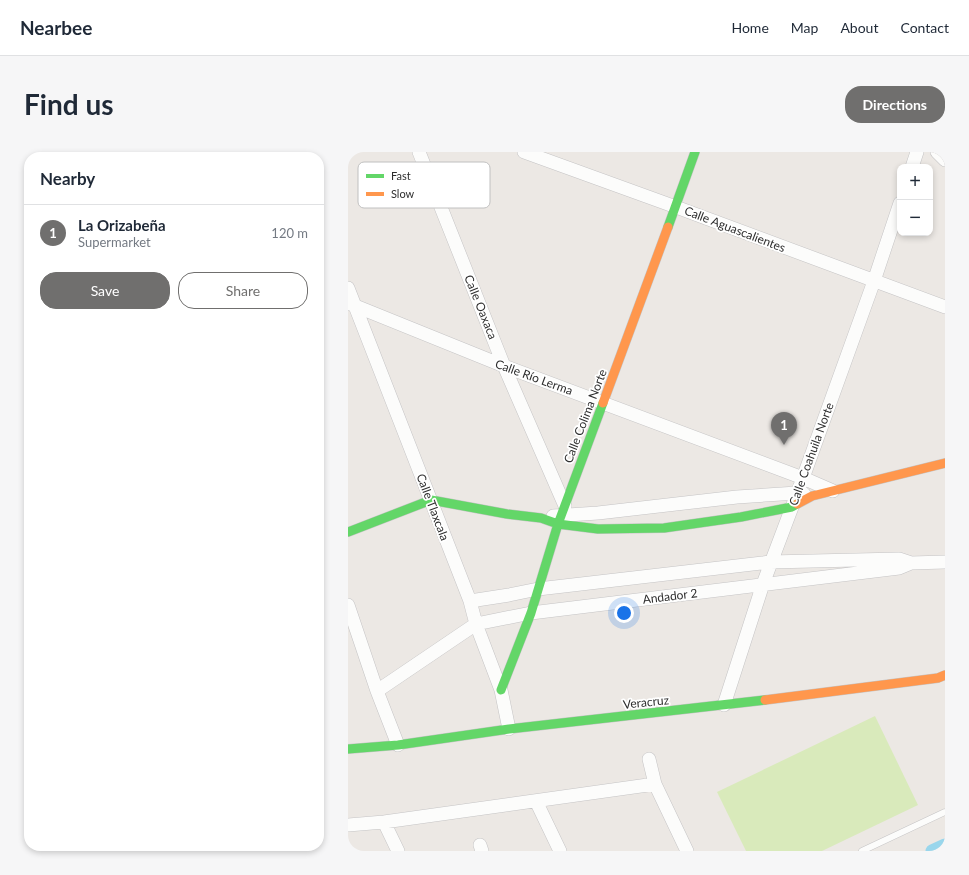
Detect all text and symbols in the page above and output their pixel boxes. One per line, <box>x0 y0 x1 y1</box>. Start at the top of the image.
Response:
text: Nearbee <box>20 16 92 39</box>
text: Home <box>731 19 769 36</box>
text: Map <box>791 19 818 36</box>
text: About <box>840 19 878 36</box>
text: Contact <box>900 19 949 36</box>
button: Directions <box>845 86 945 123</box>
text: Find us <box>24 87 114 121</box>
legend <box>358 162 490 208</box>
map controls <box>897 164 933 236</box>
button: + <box>897 164 933 200</box>
text: Nearby <box>40 168 95 189</box>
text: Fast <box>391 169 411 182</box>
text: Slow <box>391 187 415 200</box>
button: − <box>897 200 933 236</box>
street label: Calle Aguascalientes <box>682 203 788 255</box>
text: La Orizabeña <box>78 216 166 234</box>
text: 1 <box>49 225 57 241</box>
text: 120 m <box>271 225 308 241</box>
text: Supermarket <box>78 234 151 250</box>
button: Save <box>40 272 170 309</box>
button: Share <box>178 272 308 309</box>
street label: Calle Oaxaca <box>461 273 501 341</box>
street label: Calle Río Lerma <box>493 356 575 398</box>
street label: Calle Colima Norte <box>560 367 610 465</box>
street label: Calle Coahuila Norte <box>785 400 837 508</box>
pin: 1 <box>771 412 797 445</box>
street label: Calle Tlaxcala <box>413 471 453 543</box>
street label: Andador 2 <box>642 585 698 607</box>
your location <box>614 603 634 623</box>
street label: Veracruz <box>622 692 670 712</box>

